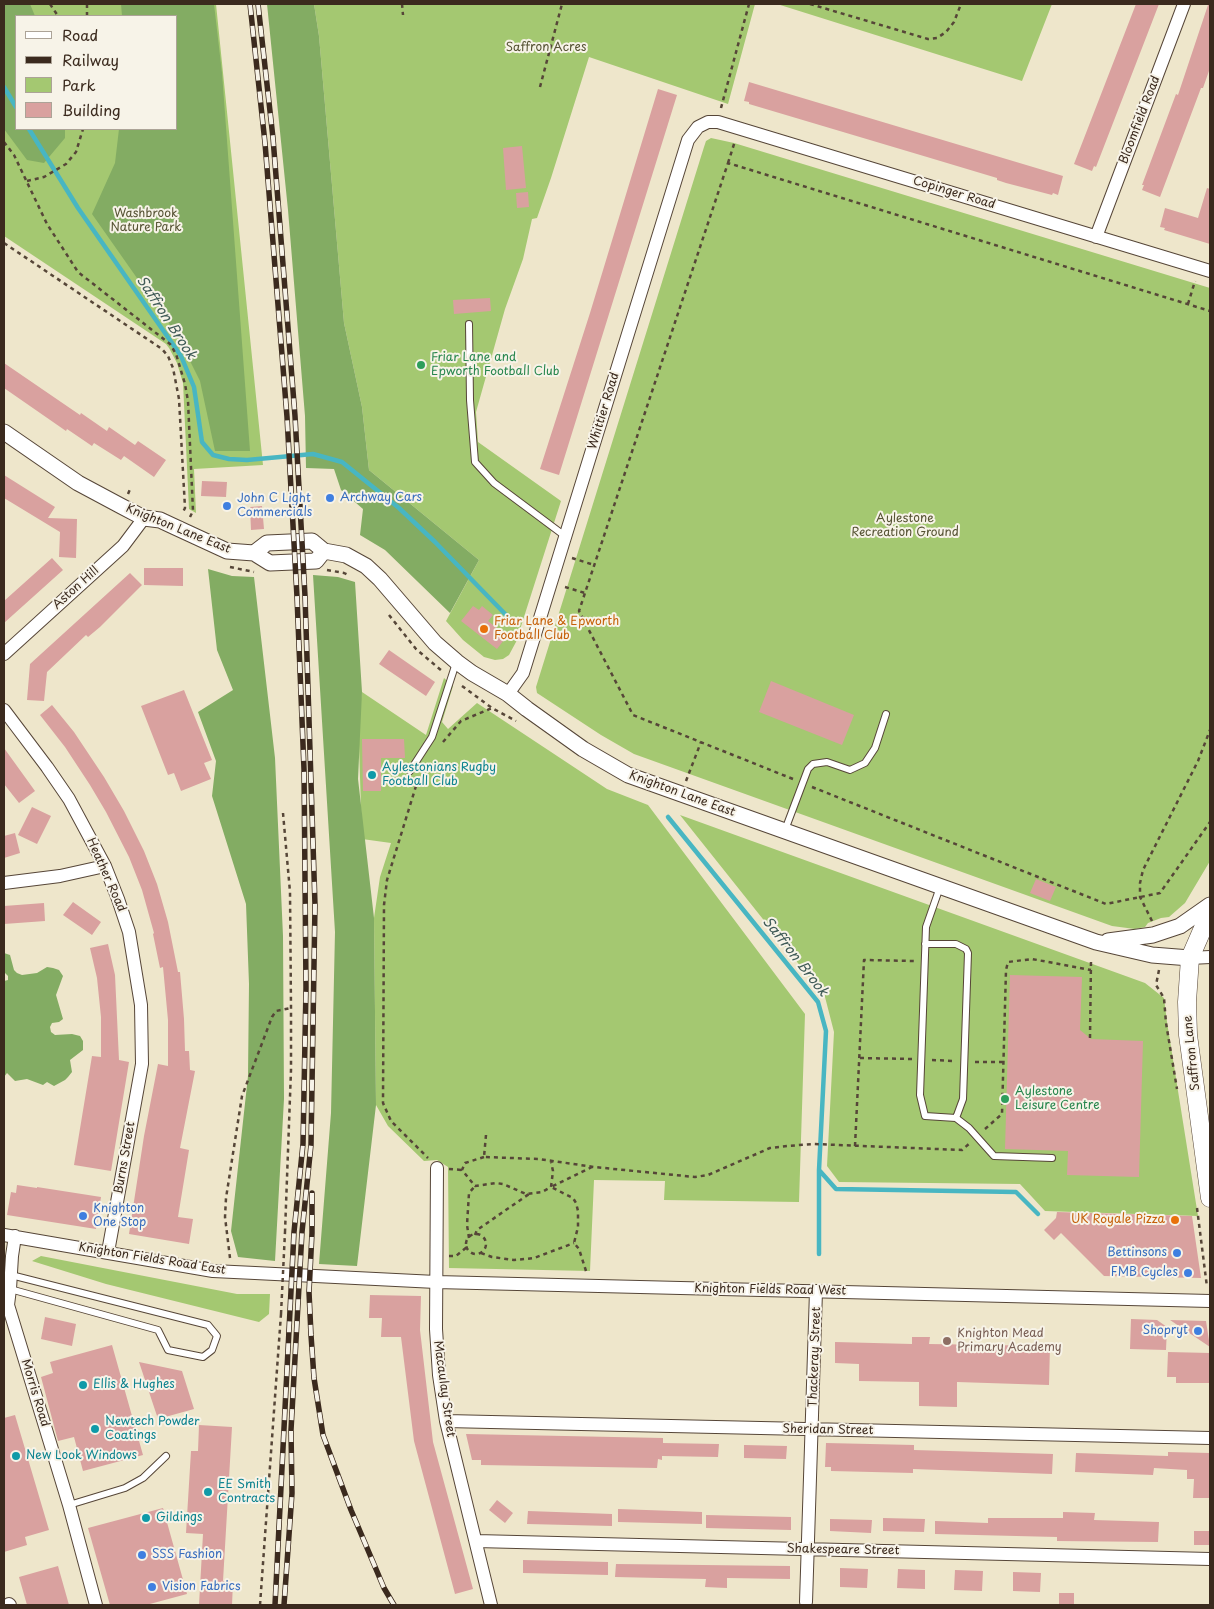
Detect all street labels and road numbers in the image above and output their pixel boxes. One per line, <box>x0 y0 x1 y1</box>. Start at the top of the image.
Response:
street label: Bloomfield Road <box>1117 74 1163 166</box>
street label: Copinger Road <box>911 174 997 212</box>
street label: Whittier Road <box>585 371 623 451</box>
street label: Knighton Lane East <box>123 501 233 557</box>
street label: Aston Hill <box>50 563 102 613</box>
street label: Knighton Lane East <box>627 768 737 820</box>
street label: Heather Road <box>83 836 129 914</box>
street label: Saffron Lane <box>1181 1015 1203 1091</box>
street label: Burns Street <box>112 1121 138 1195</box>
street label: Knighton Fields Road East <box>77 1240 227 1278</box>
street label: Knighton Fields Road West <box>694 1281 846 1299</box>
street label: Thackeray Street <box>806 1306 824 1408</box>
street label: Macaulay Street <box>430 1340 458 1438</box>
street label: Morris Road <box>18 1357 52 1429</box>
street label: Sheridan Street <box>782 1422 874 1438</box>
street label: Shakespeare Street <box>786 1542 900 1558</box>

